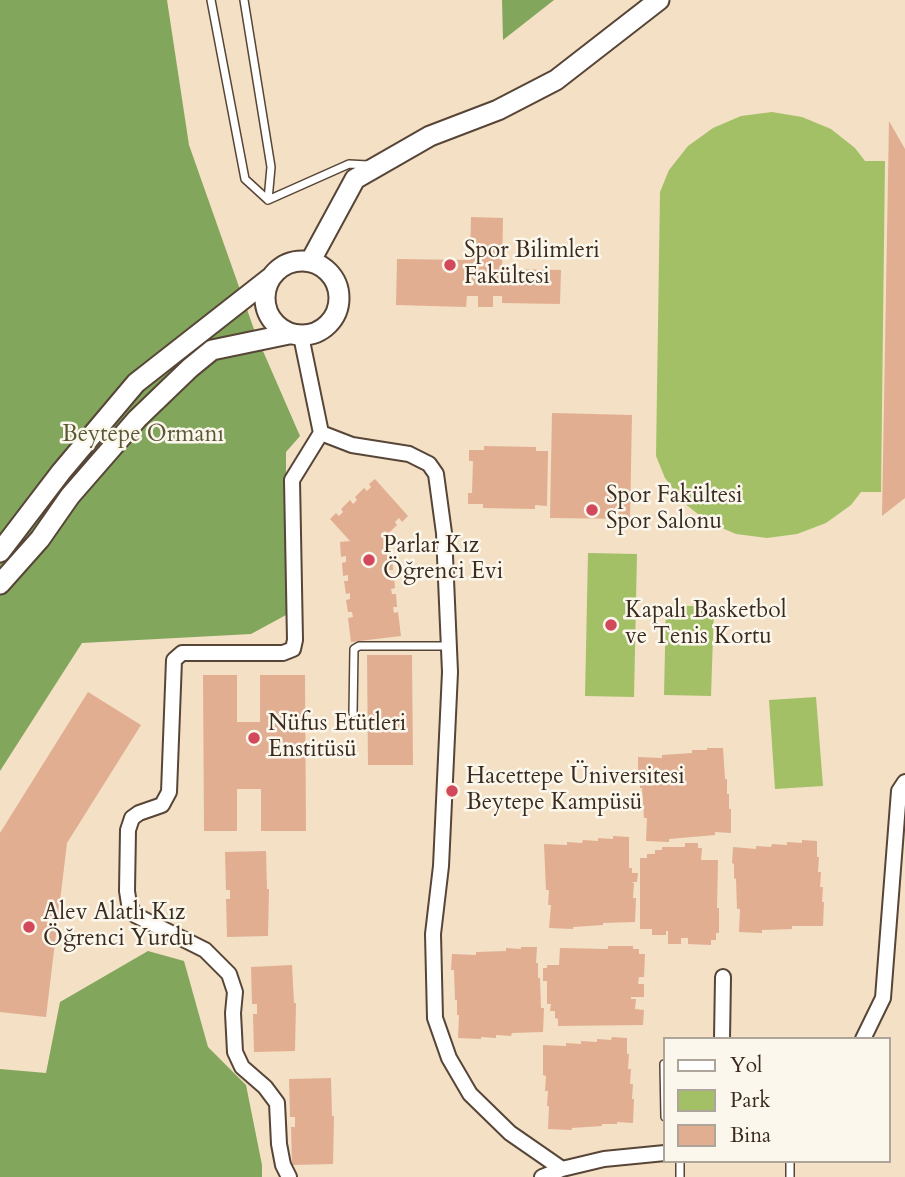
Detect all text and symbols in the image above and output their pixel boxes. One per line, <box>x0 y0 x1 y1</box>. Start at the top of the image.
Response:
place label: Spor Bilimleri Fakültesi <box>464 238 600 292</box>
marker: Spor Bilimleri Fakültesi <box>442 257 458 273</box>
park label: Beytepe Ormanı <box>62 422 224 450</box>
place label: Spor Fakültesi Spor Salonu <box>606 483 742 537</box>
marker: Spor Fakültesi Spor Salonu <box>584 502 600 518</box>
place label: Parlar Kız Öğrenci Evi <box>383 533 503 587</box>
marker: Parlar Kız Öğrenci Evi <box>361 552 377 568</box>
place label: Kapalı Basketbol ve Tenis Kortu <box>625 598 787 652</box>
marker: Kapalı Basketbol ve Tenis Kortu <box>603 617 619 633</box>
place label: Nüfus Etütleri Enstitüsü <box>268 711 406 765</box>
marker: Nüfus Etütleri Enstitüsü <box>246 730 262 746</box>
place label: Hacettepe Üniversitesi Beytepe Kampüsü <box>466 764 685 818</box>
marker: Hacettepe Üniversitesi Beytepe Kampüsü <box>444 783 460 799</box>
place label: Alev Alatlı Kız Öğrenci Yurdu <box>43 900 194 954</box>
marker: Alev Alatlı Kız Öğrenci Yurdu <box>21 919 37 935</box>
legend <box>664 1037 891 1163</box>
text: Yol <box>730 1051 762 1080</box>
text: Park <box>730 1086 770 1115</box>
text: Bina <box>730 1121 771 1150</box>

